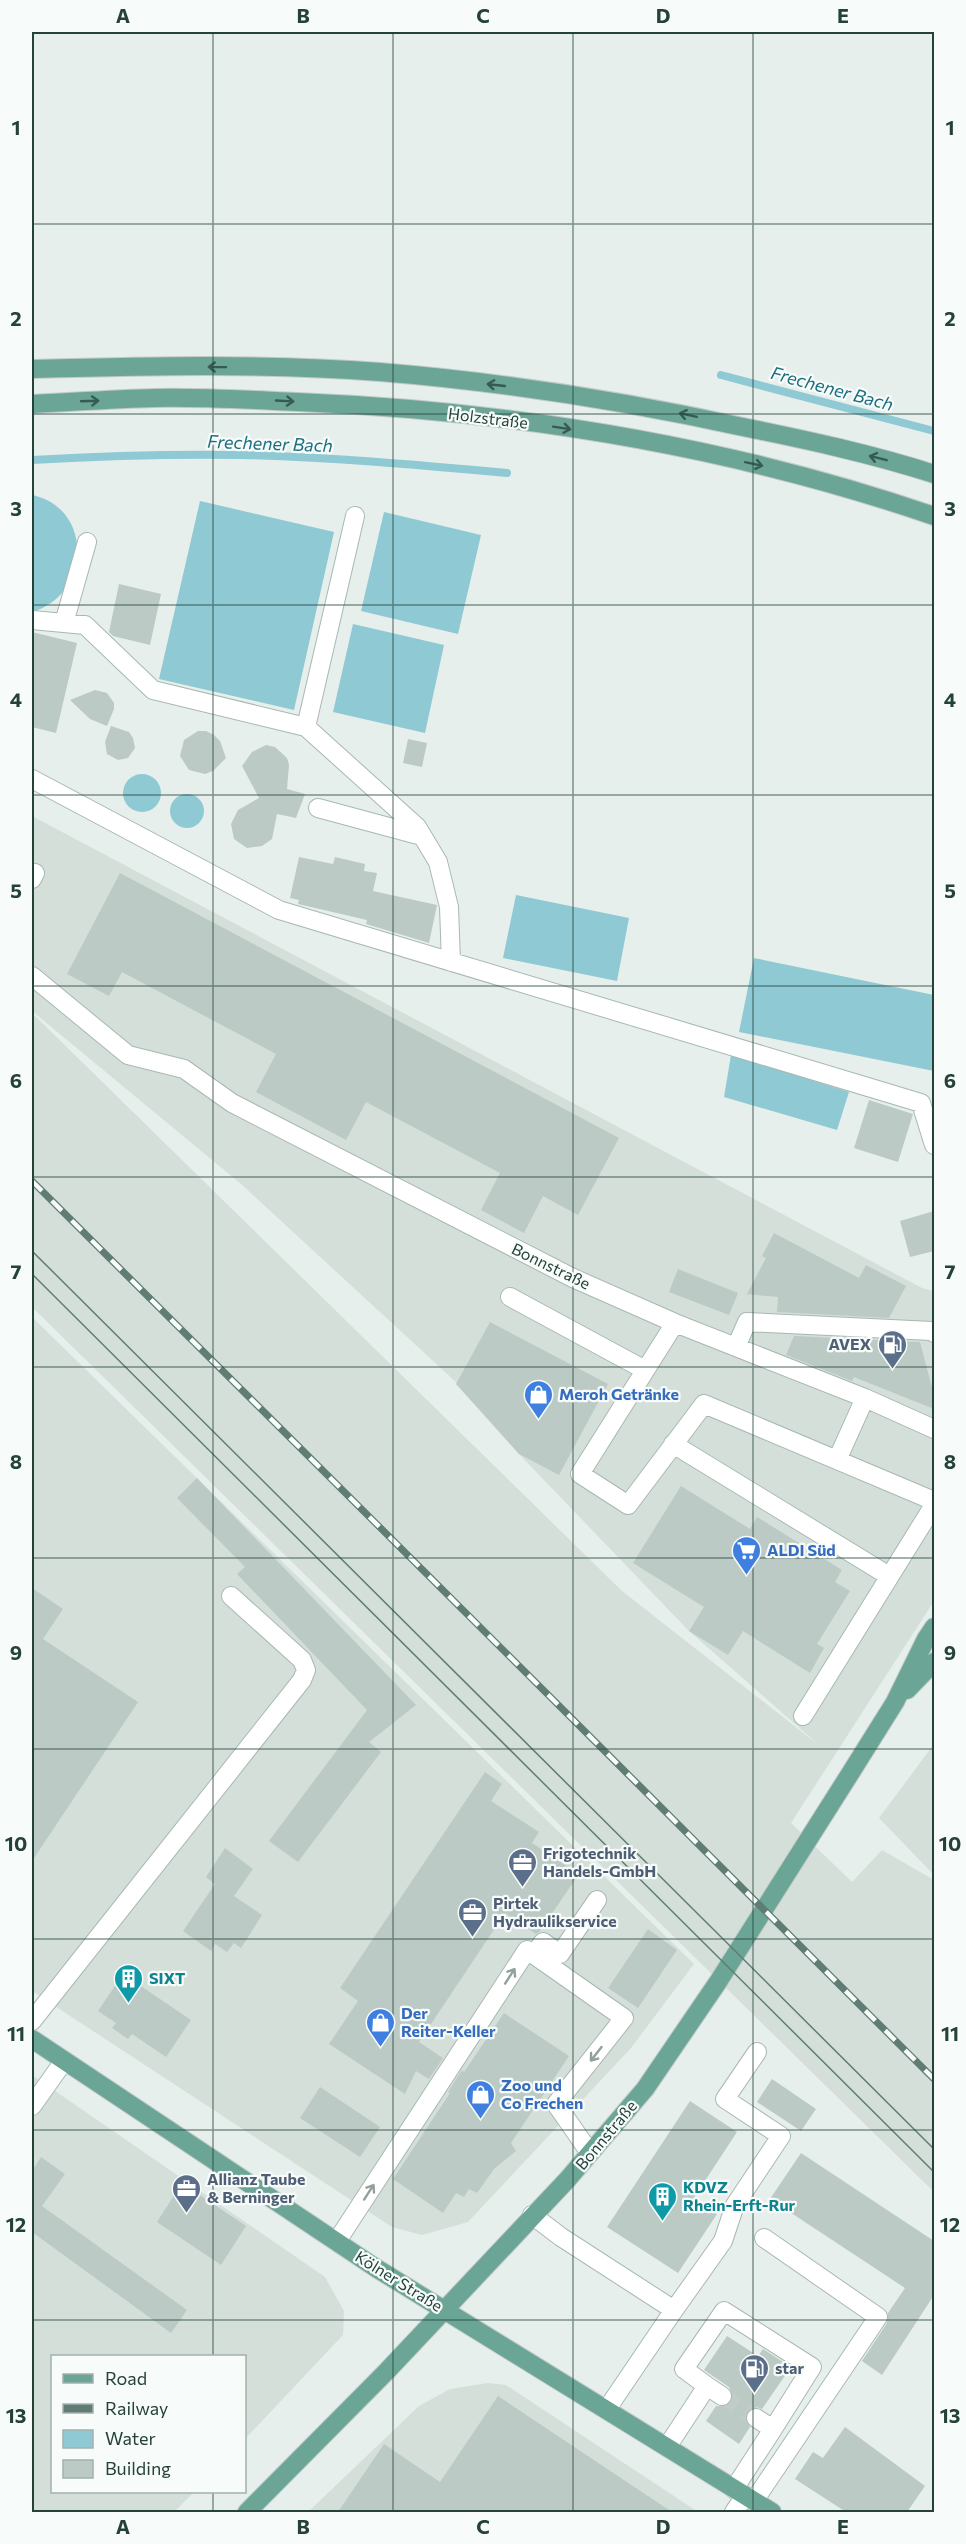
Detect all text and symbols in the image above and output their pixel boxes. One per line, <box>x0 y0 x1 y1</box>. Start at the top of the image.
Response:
text: A <box>116 3 130 27</box>
text: B <box>296 3 310 27</box>
text: C <box>476 3 490 27</box>
text: D <box>656 3 670 27</box>
text: E <box>837 3 849 27</box>
text: 1 <box>11 115 21 139</box>
text: 1 <box>945 115 955 139</box>
text: 2 <box>10 306 22 330</box>
text: 2 <box>944 306 956 330</box>
one-way arrow <box>208 361 228 372</box>
water label: Frechener Bach <box>769 361 896 415</box>
one-way arrow <box>486 379 506 390</box>
one-way arrow <box>79 395 99 407</box>
one-way arrow <box>274 396 294 407</box>
street label: Holzstraße <box>447 403 529 432</box>
one-way arrow <box>679 409 698 420</box>
one-way arrow <box>552 422 572 433</box>
water label: Frechener Bach <box>207 430 333 456</box>
one-way arrow <box>869 452 888 464</box>
one-way arrow <box>744 459 763 470</box>
text: 3 <box>10 496 22 520</box>
text: 3 <box>944 496 956 520</box>
text: 4 <box>10 687 22 711</box>
text: 4 <box>944 687 956 711</box>
text: 5 <box>10 878 22 902</box>
text: 5 <box>944 878 956 902</box>
text: 6 <box>10 1068 22 1092</box>
text: 6 <box>944 1068 956 1092</box>
street label: Bonnstraße <box>509 1238 593 1293</box>
text: 7 <box>11 1259 22 1283</box>
text: 7 <box>945 1259 956 1283</box>
fuel station icon: AVEX <box>876 1328 908 1370</box>
place label: AVEX <box>828 1334 871 1353</box>
shop icon: Meroh Getränke <box>522 1378 554 1420</box>
place label: Meroh Getränke <box>559 1384 679 1403</box>
text: 8 <box>10 1449 22 1473</box>
text: 8 <box>944 1449 956 1473</box>
supermarket icon: ALDI Süd <box>730 1534 762 1576</box>
place label: ALDI Süd <box>767 1540 836 1559</box>
text: 9 <box>10 1640 22 1664</box>
text: 9 <box>944 1640 956 1664</box>
text: 10 <box>5 1831 27 1855</box>
text: 10 <box>939 1831 961 1855</box>
place label: Frigotechnik Handels-GmbH <box>543 1843 656 1880</box>
office icon: Frigotechnik Handels-GmbH <box>506 1846 538 1888</box>
place label: Pirtek Hydraulikservice <box>493 1893 617 1930</box>
office icon: Pirtek Hydraulikservice <box>456 1896 488 1938</box>
building icon: SIXT <box>112 1962 144 2004</box>
place label: SIXT <box>149 1968 185 1987</box>
one-way arrow <box>504 1968 516 1985</box>
place label: Der Reiter-Keller <box>401 2003 496 2040</box>
shop icon: Der Reiter-Keller <box>364 2006 396 2048</box>
text: 11 <box>7 2021 25 2045</box>
text: 11 <box>941 2021 959 2045</box>
one-way arrow <box>589 2045 602 2061</box>
place label: Zoo und Co Frechen <box>501 2075 583 2112</box>
shop icon: Zoo und Co Frechen <box>464 2078 496 2120</box>
street label: Bonnstraße <box>571 2096 640 2173</box>
place label: Allianz Taube & Berninger <box>207 2169 305 2206</box>
office icon: Allianz Taube & Berninger <box>170 2172 202 2214</box>
place label: KDVZ Rhein-Erft-Rur <box>683 2177 796 2214</box>
building icon: KDVZ Rhein-Erft-Rur <box>646 2180 678 2222</box>
one-way arrow <box>363 2185 375 2201</box>
text: 12 <box>6 2212 26 2236</box>
text: 12 <box>940 2212 960 2236</box>
street label: Kölner Straße <box>352 2246 446 2315</box>
fuel station icon: star <box>738 2352 770 2394</box>
legend <box>51 2355 246 2493</box>
place label: star <box>775 2358 805 2377</box>
text: Road <box>105 2367 147 2389</box>
text: Railway <box>105 2397 168 2419</box>
text: 13 <box>6 2403 26 2427</box>
text: 13 <box>940 2403 960 2427</box>
text: Water <box>105 2427 156 2449</box>
text: Building <box>105 2457 171 2479</box>
text: A <box>116 2514 130 2538</box>
text: B <box>296 2514 310 2538</box>
text: C <box>476 2514 490 2538</box>
text: D <box>656 2514 670 2538</box>
text: E <box>837 2514 849 2538</box>

